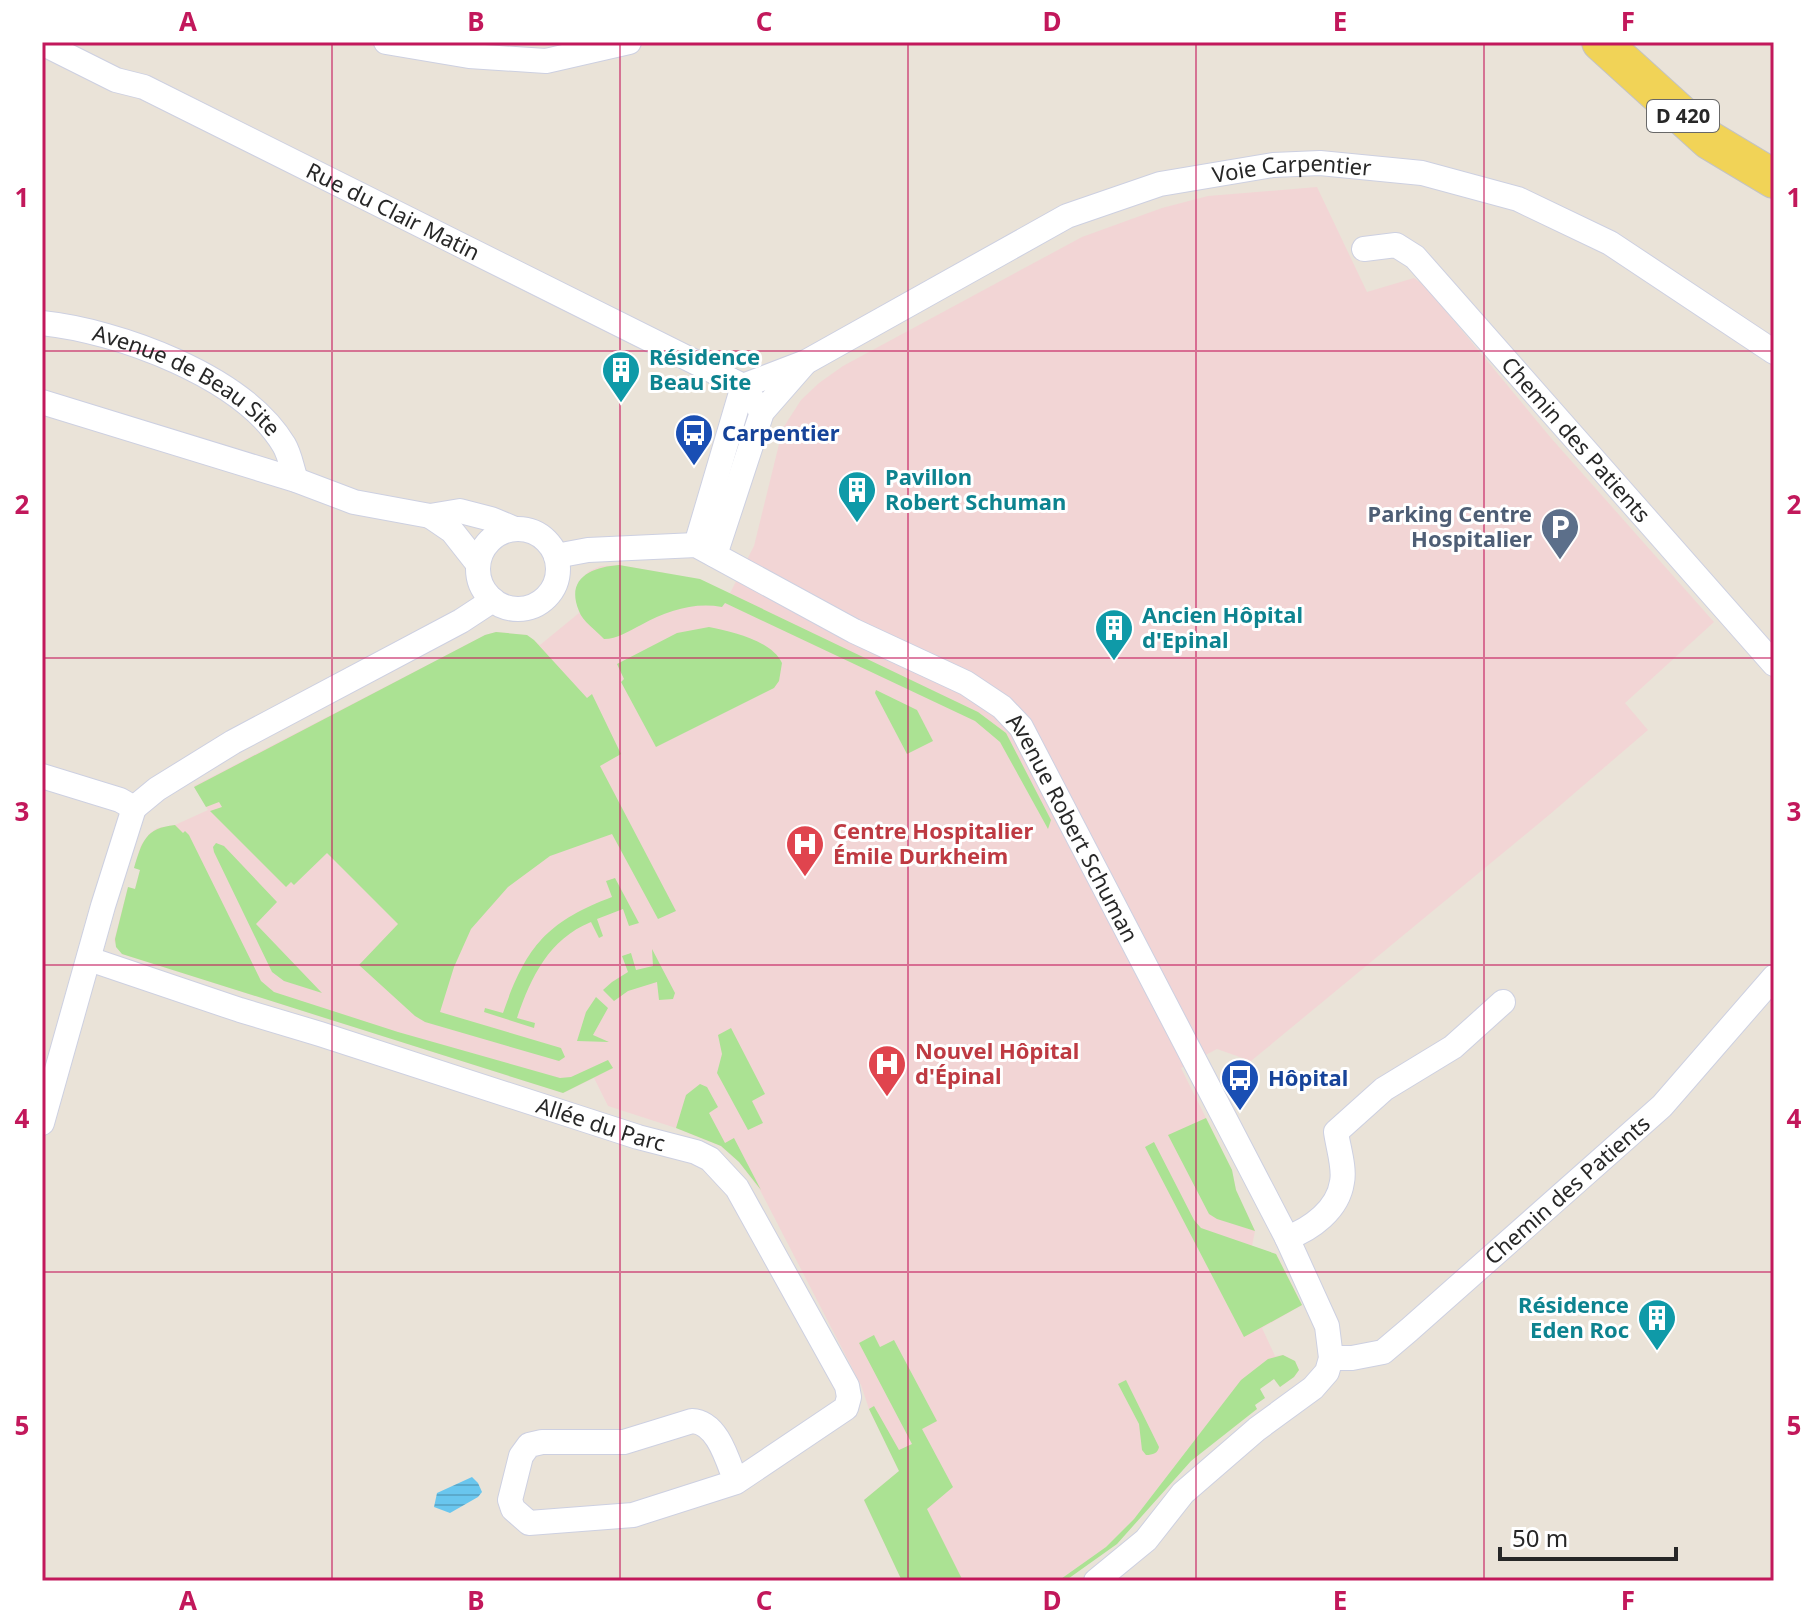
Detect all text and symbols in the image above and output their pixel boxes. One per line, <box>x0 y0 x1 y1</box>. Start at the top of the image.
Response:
text: A <box>179 3 197 39</box>
text: B <box>467 3 485 39</box>
text: C <box>756 3 772 39</box>
text: D <box>1042 3 1062 39</box>
text: E <box>1333 3 1347 39</box>
text: F <box>1621 3 1635 39</box>
road number: D 420 <box>1647 100 1719 132</box>
street label: Voie Carpentier <box>1210 147 1373 189</box>
street label: Rue du Clair Matin <box>302 155 485 266</box>
text: 1 <box>15 179 29 215</box>
text: 1 <box>1787 179 1801 215</box>
street label: Avenue de Beau Site <box>90 317 288 442</box>
place label: Résidence Beau Site <box>649 341 760 396</box>
building icon: Résidence Beau Site <box>600 349 642 404</box>
street label: Chemin des Patients <box>1495 350 1658 528</box>
bus stop icon: Carpentier <box>673 412 715 467</box>
place label: Carpentier <box>722 417 840 447</box>
place label: Pavillon Robert Schuman <box>885 461 1066 516</box>
building icon: Pavillon Robert Schuman <box>836 469 878 524</box>
text: 2 <box>15 486 30 522</box>
text: 2 <box>1787 486 1802 522</box>
place label: Parking Centre Hospitalier <box>1368 498 1532 553</box>
parking icon: Parking Centre Hospitalier <box>1539 506 1581 561</box>
place label: Ancien Hôpital d'Epinal <box>1142 599 1303 654</box>
building icon: Ancien Hôpital d'Epinal <box>1093 607 1135 662</box>
street label: Avenue Robert Schuman <box>1001 705 1146 947</box>
text: 3 <box>15 793 29 829</box>
text: 3 <box>1787 793 1801 829</box>
place label: Centre Hospitalier Émile Durkheim <box>833 815 1033 870</box>
hospital icon: Centre Hospitalier Émile Durkheim <box>784 823 826 878</box>
place label: Nouvel Hôpital d'Épinal <box>915 1035 1079 1090</box>
hospital icon: Nouvel Hôpital d'Épinal <box>866 1043 908 1098</box>
bus stop icon: Hôpital <box>1219 1057 1261 1112</box>
place label: Hôpital <box>1268 1062 1348 1092</box>
street label: Allée du Parc <box>533 1089 669 1157</box>
text: 4 <box>15 1100 30 1136</box>
text: 4 <box>1787 1100 1802 1136</box>
street label: Chemin des Patients <box>1477 1108 1656 1271</box>
place label: Résidence Eden Roc <box>1518 1289 1629 1344</box>
building icon: Résidence Eden Roc <box>1636 1297 1678 1352</box>
text: 5 <box>15 1407 29 1443</box>
text: 5 <box>1787 1407 1801 1443</box>
scale bar <box>1500 1511 1676 1561</box>
text: 50 m <box>1512 1521 1568 1554</box>
text: A <box>179 1582 197 1618</box>
text: B <box>467 1582 485 1618</box>
text: C <box>756 1582 772 1618</box>
text: D <box>1042 1582 1062 1618</box>
text: E <box>1333 1582 1347 1618</box>
text: F <box>1621 1582 1635 1618</box>

